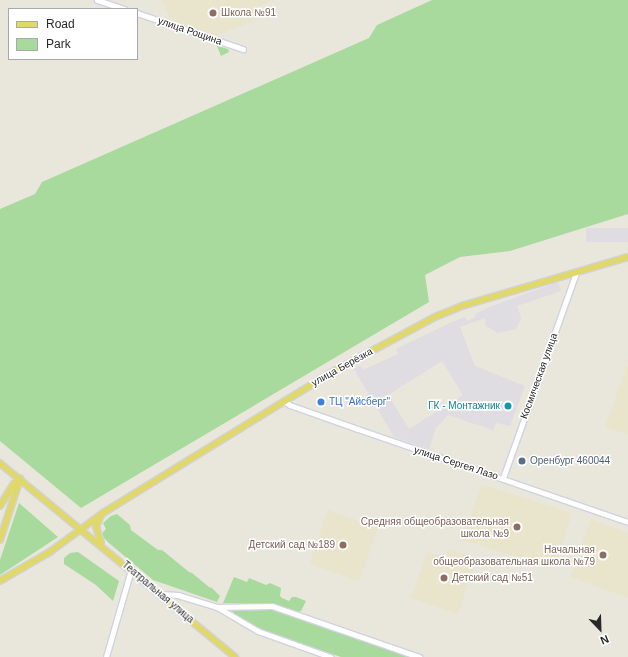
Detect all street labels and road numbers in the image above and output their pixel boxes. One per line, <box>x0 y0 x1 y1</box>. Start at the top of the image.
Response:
street label: улица Рощина <box>156 14 224 48</box>
street label: Космическая улица <box>518 331 560 421</box>
street label: улица Берёзка <box>309 345 375 389</box>
street label: улица Сергея Лазо <box>412 444 500 482</box>
street label: Театральная улица <box>120 558 196 626</box>

